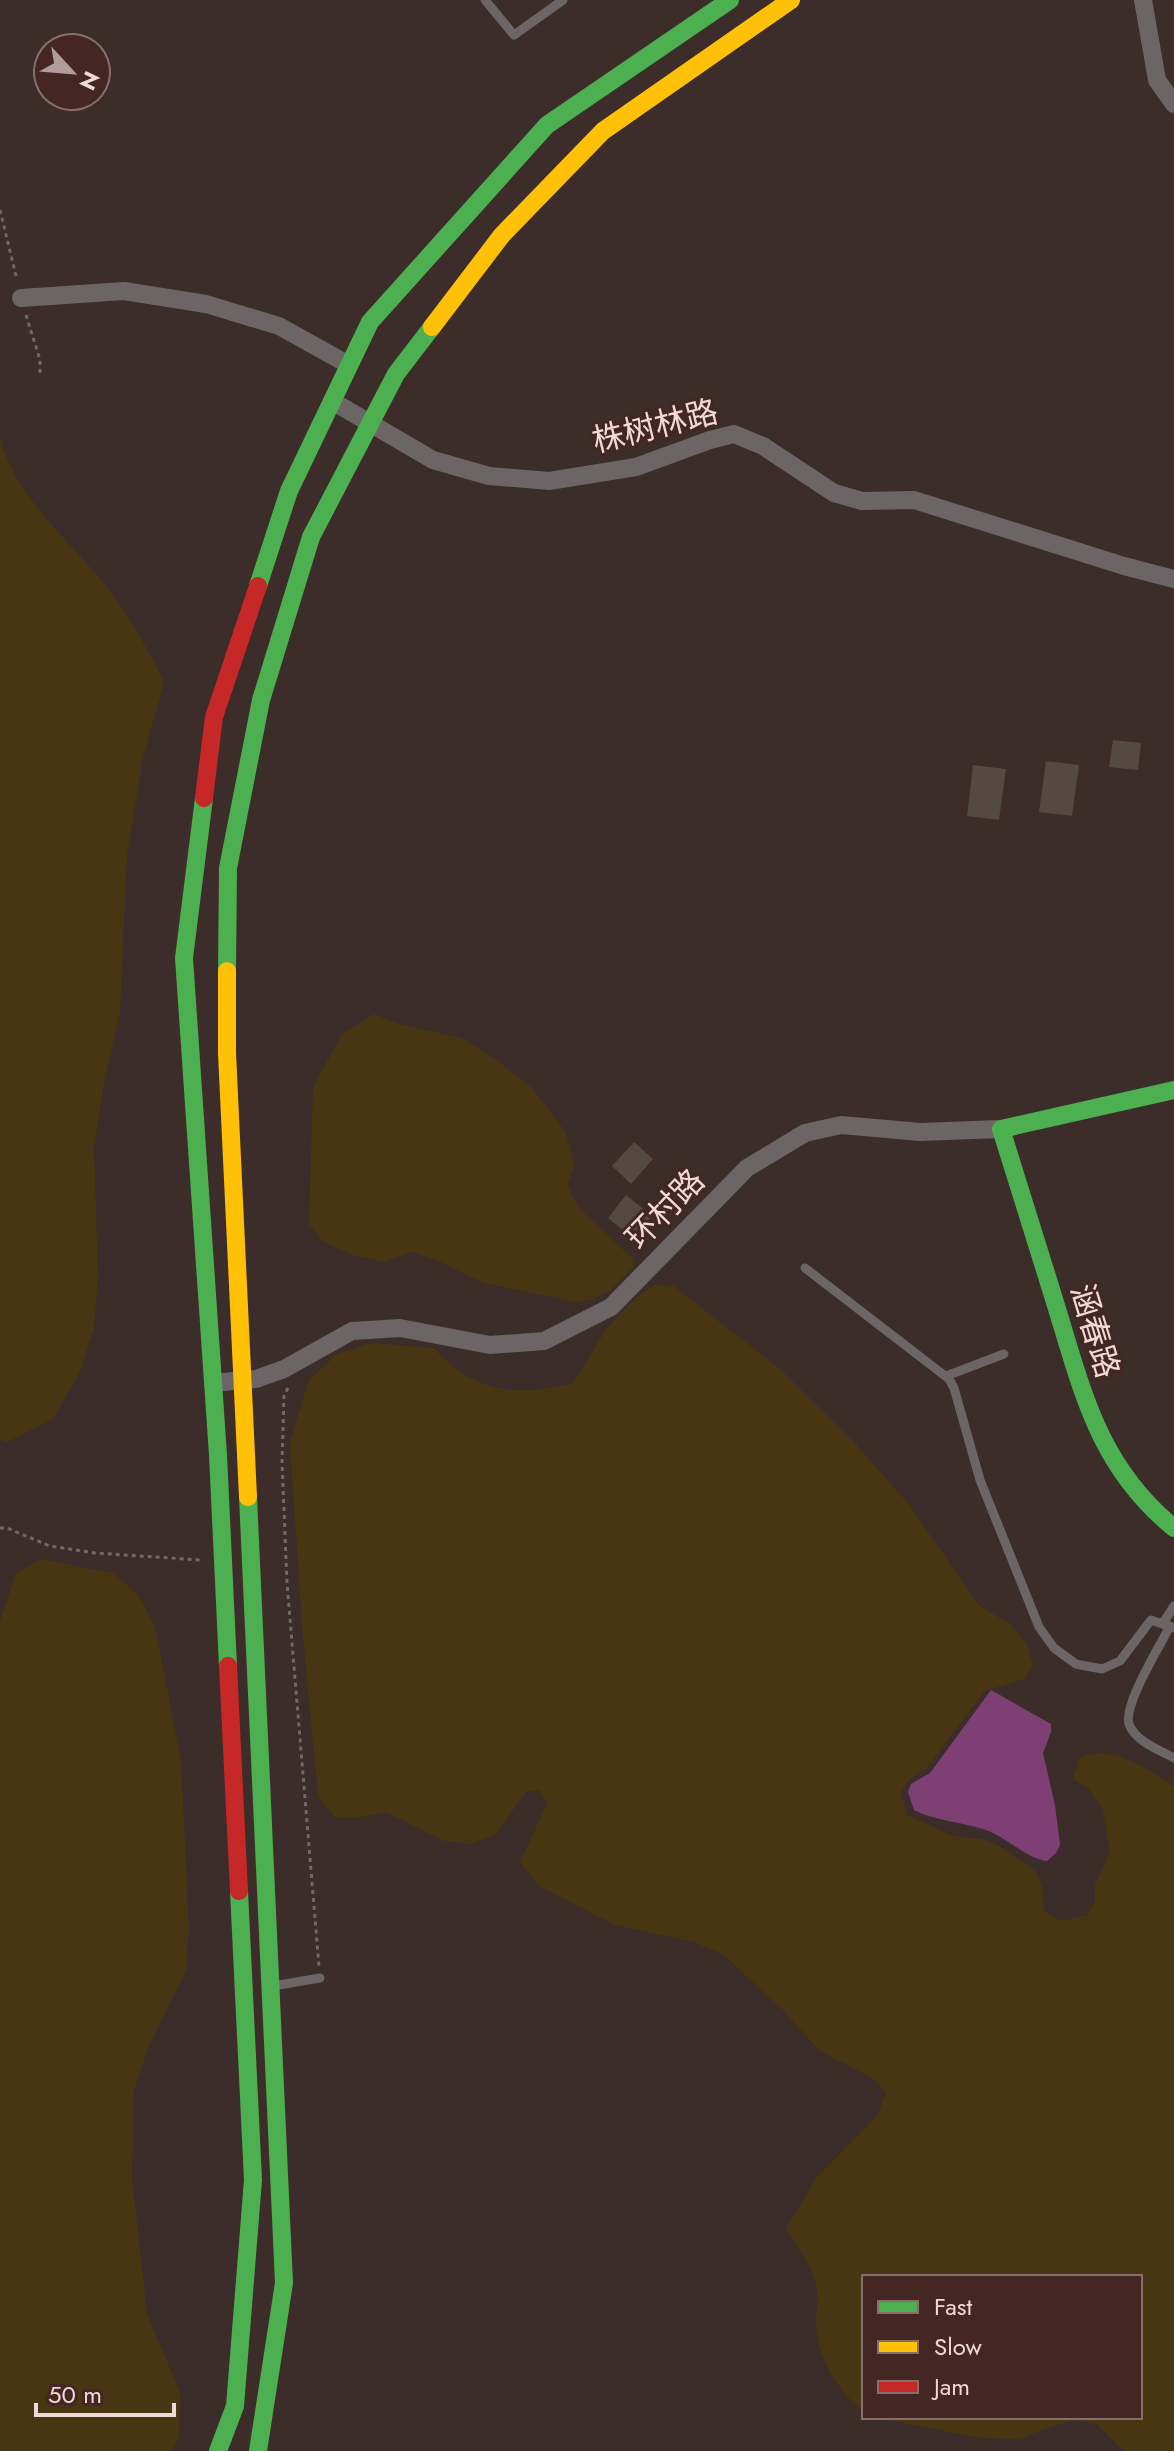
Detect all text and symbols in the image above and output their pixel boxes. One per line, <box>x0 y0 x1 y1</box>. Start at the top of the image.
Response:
north arrow <box>32 32 112 112</box>
text: N <box>72 66 108 96</box>
street label: 株树林路 <box>587 388 723 464</box>
street label: 环村路 <box>615 1158 715 1260</box>
street label: 涵春路 <box>1059 1278 1131 1384</box>
legend <box>862 2275 1142 2419</box>
text: Fast <box>934 2289 972 2324</box>
text: Slow <box>934 2329 982 2364</box>
scale bar <box>36 2367 174 2417</box>
text: Jam <box>931 2369 970 2404</box>
text: 50 m <box>48 2377 102 2412</box>

